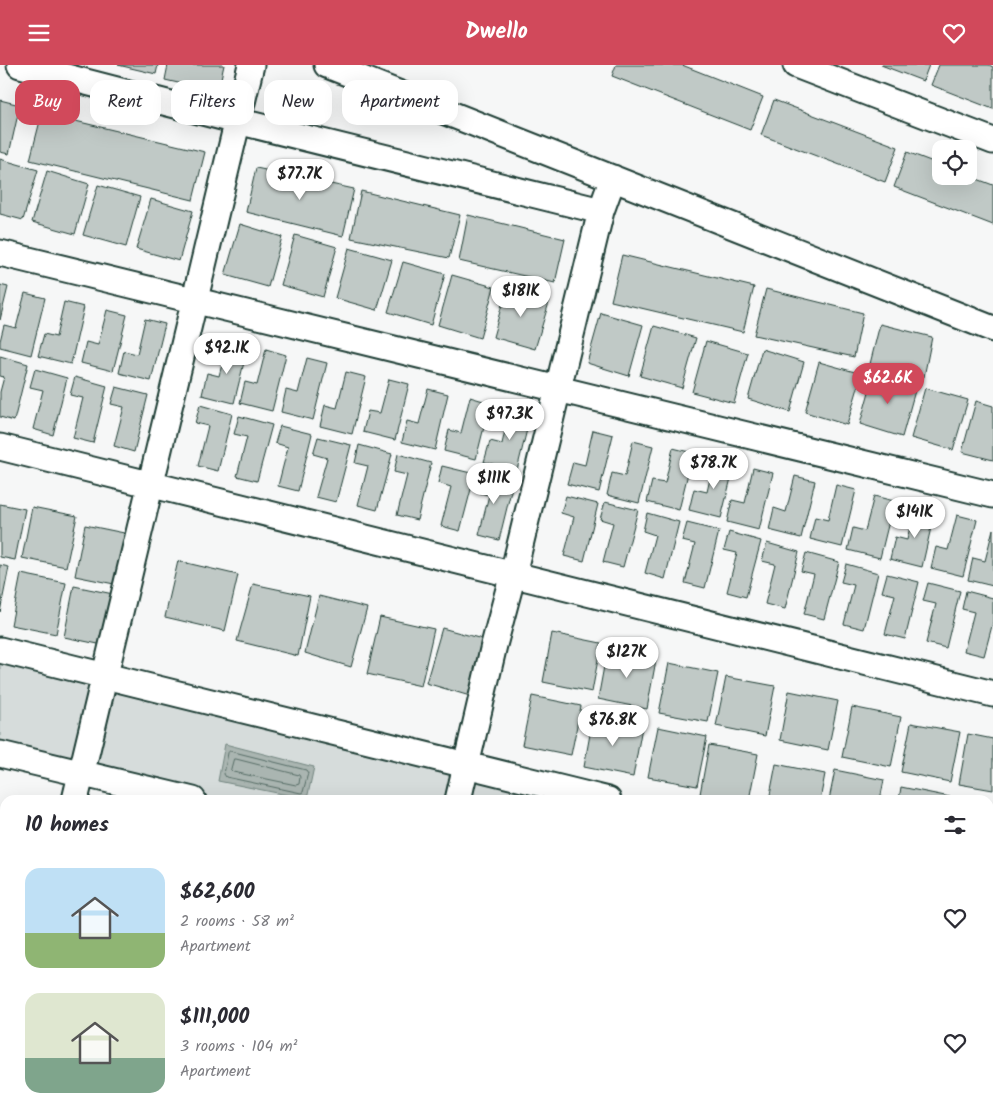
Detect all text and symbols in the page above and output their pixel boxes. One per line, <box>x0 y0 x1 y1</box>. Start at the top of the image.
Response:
text: Dwello <box>465 15 528 50</box>
icon: menu <box>25 19 53 47</box>
icon: heart <box>940 19 968 47</box>
chip: Buy <box>15 80 80 125</box>
chip: Rent <box>90 80 161 125</box>
chip: Filters <box>171 80 254 125</box>
chip: New <box>264 80 332 125</box>
chip: Apartment <box>342 80 458 125</box>
map controls <box>932 140 977 185</box>
button: locate <box>932 140 977 185</box>
pin: $77.7K <box>259 159 341 201</box>
text: $77.7K <box>277 162 323 187</box>
pin: $181K <box>486 275 556 318</box>
text: $181K <box>502 279 540 304</box>
pin: $92.1K <box>186 333 268 375</box>
text: $92.1K <box>204 336 250 361</box>
pin: $62.6K <box>847 363 929 405</box>
text: $62.6K <box>863 366 913 391</box>
pin: $97.3K <box>469 399 551 441</box>
text: $97.3K <box>486 402 534 427</box>
pin: $78.7K <box>673 447 755 490</box>
text: $78.7K <box>690 451 738 476</box>
pin: $111K <box>459 463 529 505</box>
text: $111K <box>477 466 511 491</box>
pin: $141K <box>880 497 950 539</box>
text: $141K <box>896 500 934 525</box>
pin: $127K <box>592 637 662 679</box>
text: $127K <box>607 640 647 665</box>
pin: $76.8K <box>572 705 654 747</box>
text: $76.8K <box>589 708 637 733</box>
text: 10 homes <box>25 809 109 842</box>
icon: filters <box>941 811 969 839</box>
text: $62,600 <box>180 876 255 909</box>
icon: home <box>65 888 125 948</box>
icon: heart <box>941 904 969 932</box>
text: 2 rooms · 58 m² <box>180 909 294 934</box>
text: Apartment <box>180 934 251 959</box>
text: $111,000 <box>180 1001 249 1034</box>
icon: home <box>65 1013 125 1073</box>
icon: heart <box>941 1029 969 1057</box>
text: 3 rooms · 104 m² <box>180 1034 297 1059</box>
text: Apartment <box>180 1059 251 1084</box>

